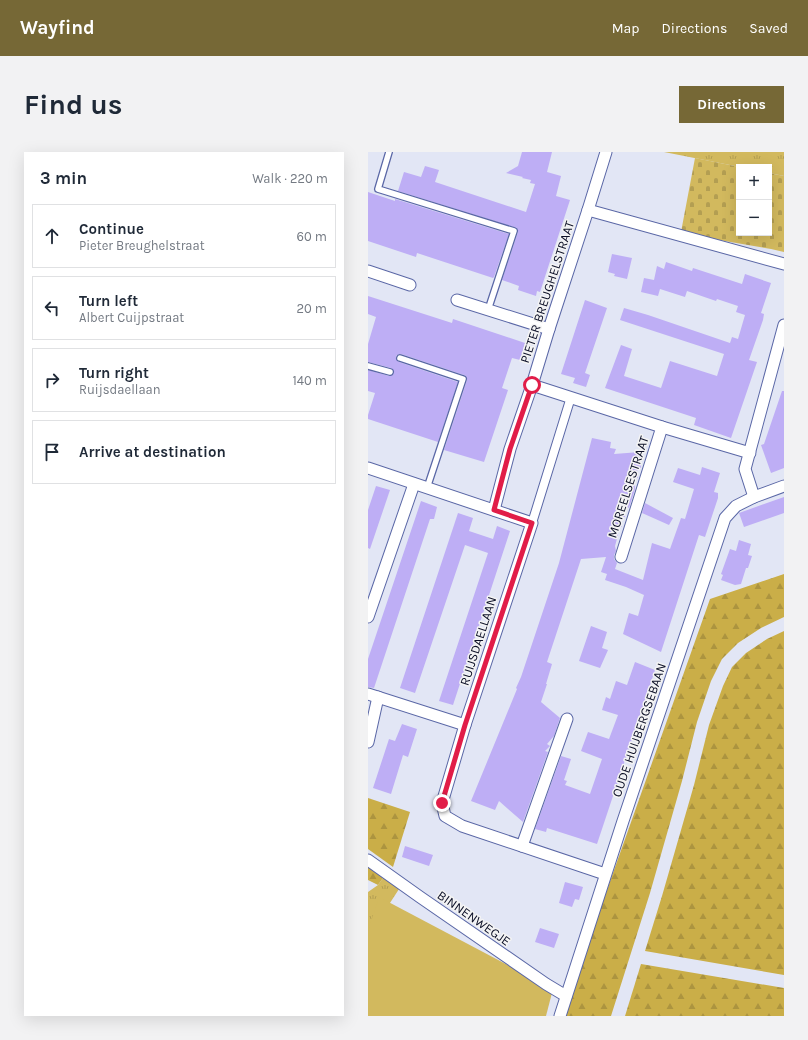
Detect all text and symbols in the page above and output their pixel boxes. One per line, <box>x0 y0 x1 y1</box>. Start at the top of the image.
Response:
text: Wayfind <box>20 17 95 39</box>
text: Map <box>612 20 640 37</box>
text: Directions <box>662 20 727 37</box>
text: Saved <box>749 20 788 37</box>
button: Directions <box>679 86 784 123</box>
text: Find us <box>24 88 123 121</box>
map controls <box>736 164 772 236</box>
button: + <box>736 164 772 200</box>
text: 3 min <box>40 168 87 188</box>
text: Walk · 220 m <box>252 171 328 186</box>
button: − <box>736 200 772 236</box>
street label: PIETER BREUGHELSTRAAT <box>517 219 577 365</box>
text: Continue <box>79 220 144 238</box>
icon: ahead <box>41 225 63 247</box>
text: 60 m <box>297 229 327 244</box>
text: Pieter Breughelstraat <box>79 238 205 253</box>
text: Turn left <box>79 292 138 310</box>
icon: left <box>41 297 63 319</box>
text: 20 m <box>297 301 327 316</box>
text: Albert Cuijpstraat <box>79 310 184 325</box>
text: Turn right <box>79 364 149 382</box>
icon: right <box>41 369 63 391</box>
text: 140 m <box>292 373 327 388</box>
route start <box>523 376 541 394</box>
text: Ruijsdaellaan <box>79 382 161 397</box>
street label: MOREELSESTRAAT <box>604 434 652 540</box>
icon: arrive <box>41 441 63 463</box>
text: Arrive at destination <box>79 443 226 461</box>
street label: RUIJSDAELLAAN <box>457 595 499 687</box>
street label: OUDE HUIJBERGSEBAAN <box>609 661 669 799</box>
route end <box>433 794 451 812</box>
street label: BINNENWEGJE <box>435 887 513 949</box>

